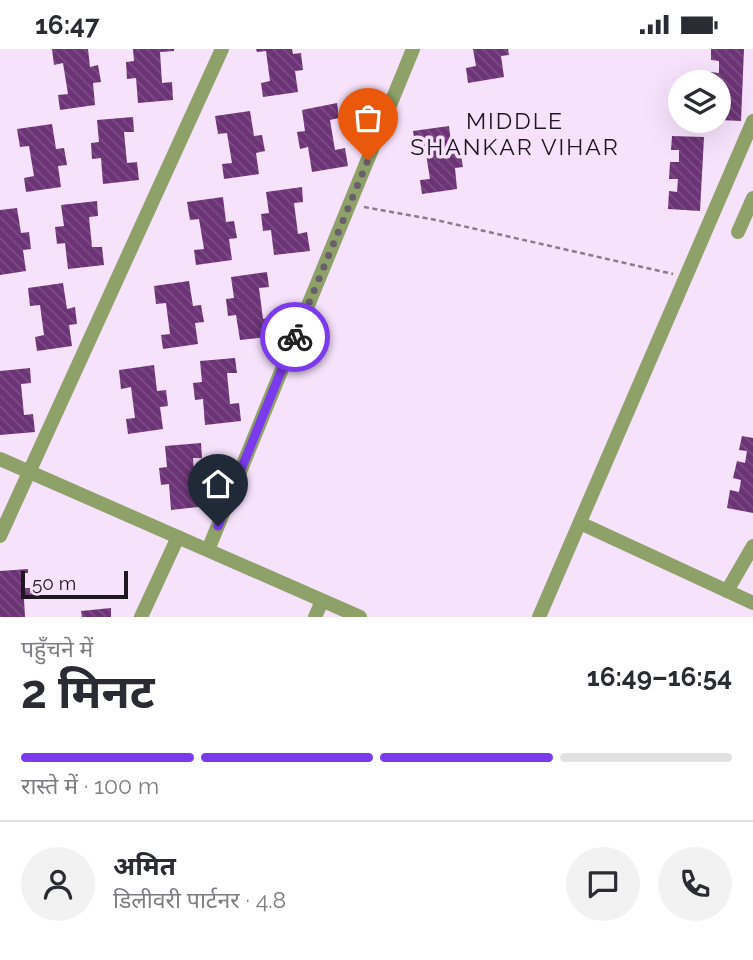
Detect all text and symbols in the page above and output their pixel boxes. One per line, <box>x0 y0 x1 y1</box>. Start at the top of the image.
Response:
text: 16:47 <box>35 10 99 40</box>
map controls <box>668 70 731 133</box>
button: layers <box>668 70 731 133</box>
pin <box>338 88 398 160</box>
icon: bag <box>349 99 387 137</box>
district label: MIDDLE SHANKAR VIHAR <box>410 107 620 160</box>
courier <box>260 302 330 372</box>
icon: bike <box>276 318 314 356</box>
pin <box>188 454 248 526</box>
icon: home <box>199 465 237 503</box>
scale bar <box>21 568 128 600</box>
text: 50 m <box>32 572 76 594</box>
text: पहुँचने में <box>21 635 93 662</box>
text: 16:49–16:54 <box>587 662 732 692</box>
text: 2 मिनट <box>21 665 155 719</box>
text: रास्ते में · 100 m <box>21 772 159 799</box>
button: person <box>21 847 95 921</box>
button: chat <box>566 847 640 921</box>
button: phone <box>658 847 732 921</box>
text: अमित <box>113 851 176 881</box>
text: डिलीवरी पार्टनर · 4.8 <box>113 886 286 913</box>

